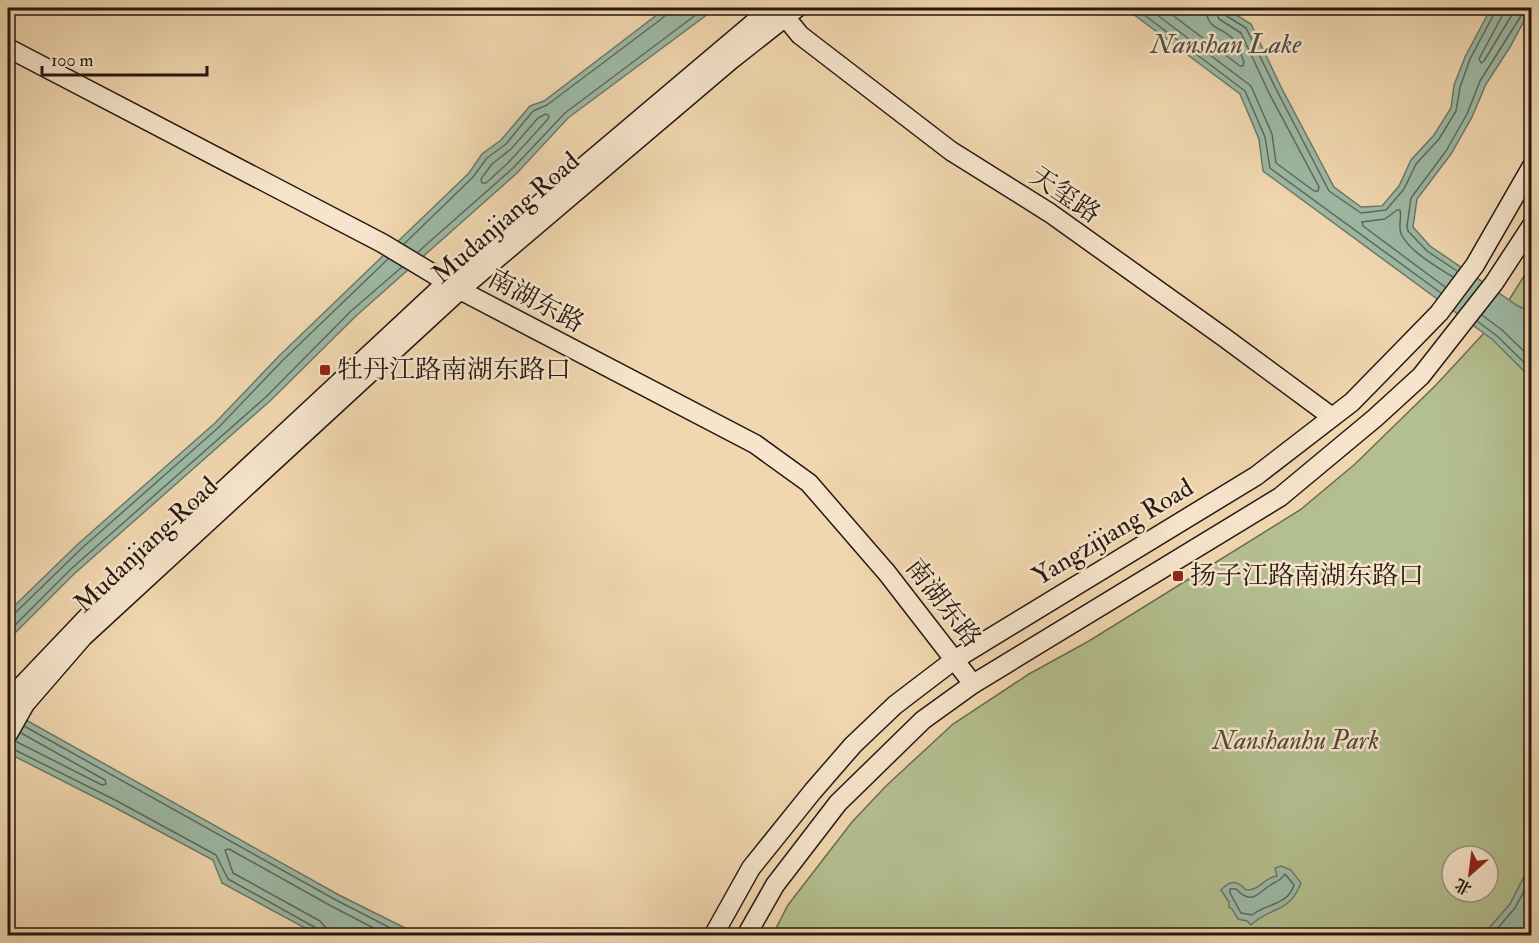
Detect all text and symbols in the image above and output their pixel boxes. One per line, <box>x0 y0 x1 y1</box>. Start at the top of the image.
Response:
water label: Nanshan Lake <box>1149 28 1302 61</box>
scale bar <box>42 39 207 77</box>
text: 100 m <box>51 49 94 72</box>
street label: Mudanjiang Road <box>426 145 586 291</box>
street label: 天玺路 <box>1024 160 1106 230</box>
street label: 南湖东路 <box>483 262 589 340</box>
place label: 牡丹江路南湖东路口 <box>337 354 571 386</box>
marker: 牡丹江路南湖东路口 <box>318 363 332 377</box>
street label: Mudanjiang Road <box>68 470 225 620</box>
street label: Yangzijiang Road <box>1027 471 1199 592</box>
street label: 南湖东路 <box>898 552 988 654</box>
place label: 扬子江路南湖东路口 <box>1190 560 1424 592</box>
marker: 扬子江路南湖东路口 <box>1171 569 1185 583</box>
park label: Nanshanhu Park <box>1211 725 1379 757</box>
north arrow <box>1440 844 1500 904</box>
text: 北 <box>1452 874 1475 899</box>

